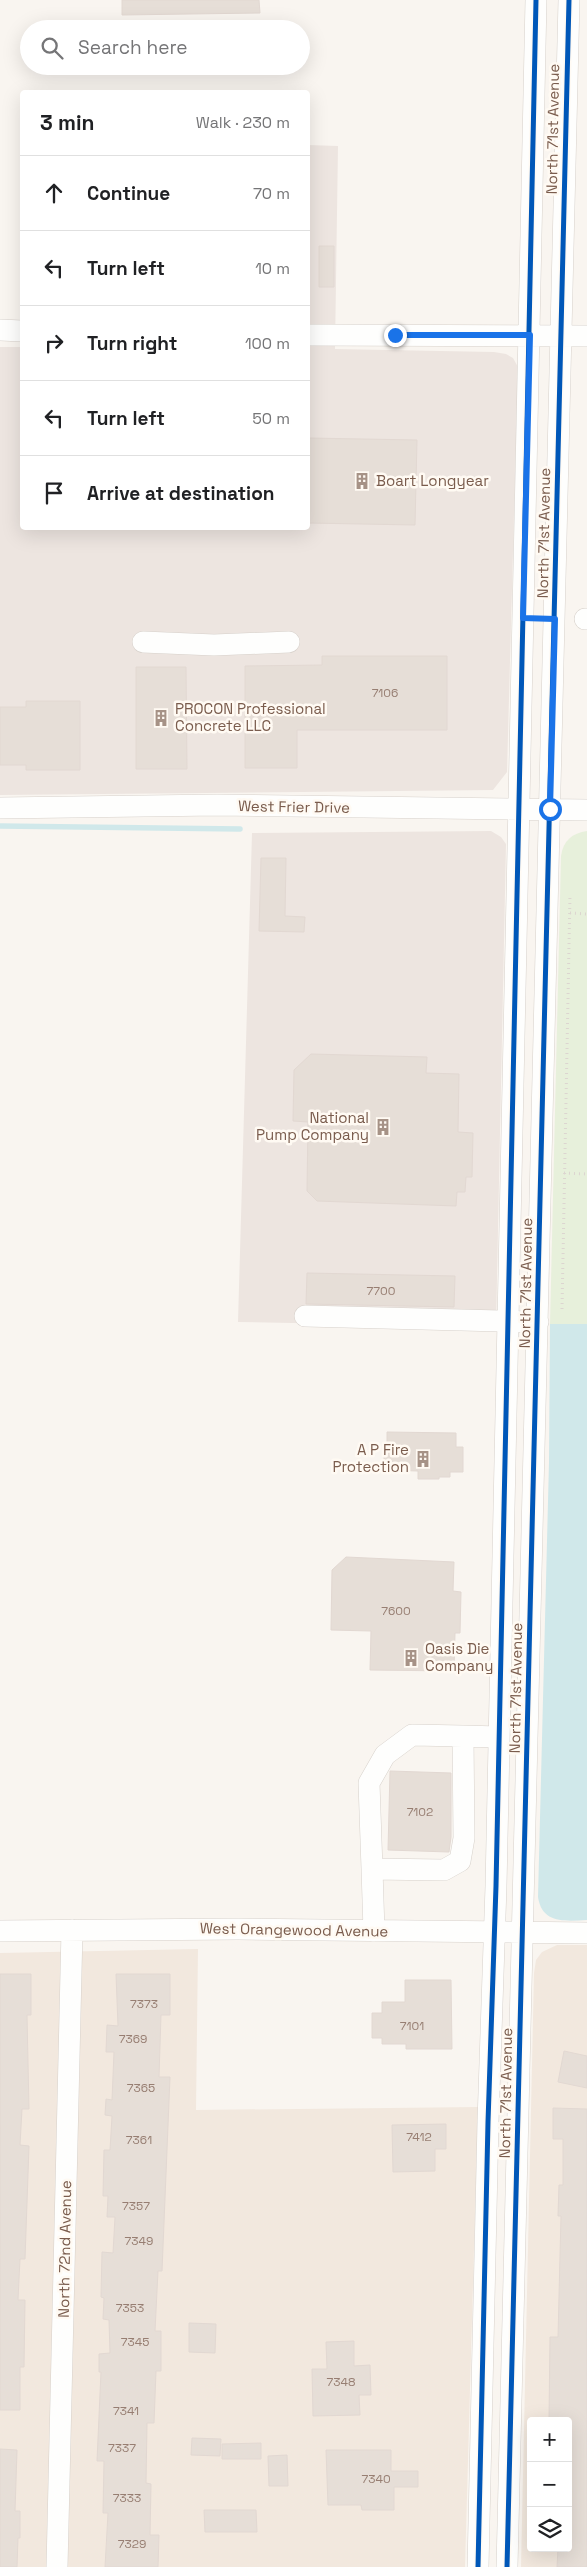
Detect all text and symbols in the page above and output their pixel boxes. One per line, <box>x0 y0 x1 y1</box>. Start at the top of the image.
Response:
search box <box>20 20 310 75</box>
icon: search <box>38 34 66 62</box>
text: Search here <box>78 35 188 60</box>
street label: North 71st Avenue <box>542 63 563 194</box>
text: 3 min <box>40 109 95 136</box>
text: Walk · 230 m <box>196 112 290 133</box>
icon: ahead <box>40 179 68 207</box>
text: Continue <box>87 181 170 206</box>
text: 70 m <box>253 183 290 204</box>
icon: left <box>40 254 68 282</box>
text: Turn left <box>87 256 165 281</box>
text: 10 m <box>255 258 290 279</box>
route end <box>384 324 407 347</box>
icon: right <box>40 329 68 357</box>
text: Turn right <box>87 331 177 356</box>
text: 100 m <box>245 333 290 354</box>
icon: left <box>40 404 68 432</box>
text: Turn left <box>87 406 165 431</box>
text: 50 m <box>252 408 290 429</box>
street label: North 71st Avenue <box>533 467 554 598</box>
building icon: Boart Longyear <box>352 471 372 491</box>
place label: Boart Longyear <box>376 471 489 490</box>
icon: arrive <box>40 479 68 507</box>
text: Arrive at destination <box>87 481 275 506</box>
house number: 7106 <box>372 685 398 701</box>
place label: PROCON Professional Concrete LLC <box>175 699 326 735</box>
building icon: PROCON Professional Concrete LLC <box>151 708 171 728</box>
street label: West Frier Drive <box>238 796 350 817</box>
route start <box>539 798 562 821</box>
place label: National Pump Company <box>256 1108 369 1144</box>
building icon: National Pump Company <box>373 1117 393 1137</box>
street label: North 71st Avenue <box>515 1217 536 1348</box>
house number: 7700 <box>367 1283 395 1299</box>
place label: A P Fire Protection <box>332 1440 409 1476</box>
building icon: A P Fire Protection <box>413 1449 433 1469</box>
house number: 7600 <box>381 1603 411 1619</box>
street label: North 71st Avenue <box>505 1622 526 1753</box>
place label: Oasis Die Company <box>425 1639 493 1675</box>
building icon: Oasis Die Company <box>401 1648 421 1668</box>
house number: 7102 <box>407 1804 433 1820</box>
street label: West Orangewood Avenue <box>200 1918 389 1941</box>
house number: 7373 <box>130 1996 158 2012</box>
house number: 7101 <box>400 2018 424 2034</box>
street label: North 71st Avenue <box>495 2027 516 2158</box>
house number: 7369 <box>119 2031 147 2047</box>
house number: 7365 <box>127 2080 155 2096</box>
house number: 7412 <box>406 2129 432 2145</box>
house number: 7361 <box>126 2132 152 2148</box>
street label: North 72nd Avenue <box>54 2180 75 2318</box>
house number: 7357 <box>122 2198 150 2214</box>
house number: 7349 <box>125 2233 153 2249</box>
house number: 7353 <box>116 2300 144 2316</box>
house number: 7345 <box>121 2334 149 2350</box>
house number: 7348 <box>327 2374 356 2390</box>
house number: 7341 <box>113 2403 139 2419</box>
map controls <box>527 2417 572 2552</box>
button: + <box>527 2417 572 2462</box>
house number: 7337 <box>108 2440 136 2456</box>
button: − <box>527 2462 572 2507</box>
house number: 7340 <box>361 2471 391 2487</box>
house number: 7333 <box>113 2490 141 2506</box>
button: layers <box>527 2507 572 2552</box>
house number: 7329 <box>118 2536 146 2552</box>

